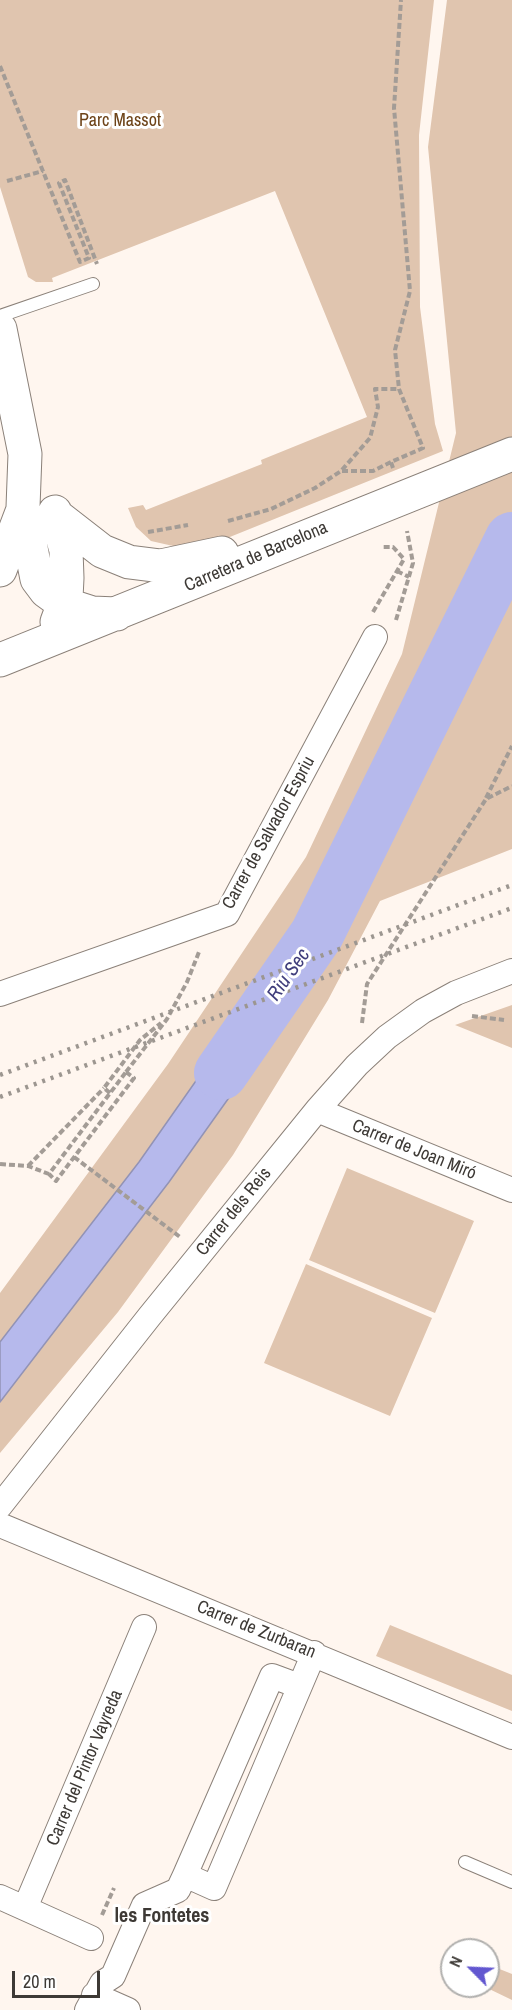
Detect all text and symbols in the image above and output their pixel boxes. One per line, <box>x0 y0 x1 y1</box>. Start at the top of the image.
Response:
park label: Parc Massot <box>79 110 161 132</box>
street label: Carretera de Barcelona <box>181 517 331 597</box>
street label: Carrer de Salvador Espriu <box>218 753 320 913</box>
water label: Riu Sec <box>262 944 316 1006</box>
street label: Carrer de Joan Miró <box>349 1115 479 1185</box>
street label: Carrer dels Reis <box>192 1163 276 1261</box>
street label: Carrer de Zurbaran <box>193 1596 319 1664</box>
street label: Carrer del Pintor Vayreda <box>42 1687 128 1849</box>
district label: les Fontetes <box>115 1905 209 1929</box>
north arrow <box>440 1938 500 1998</box>
text: N <box>443 1953 467 1970</box>
scale bar <box>15 1959 104 1997</box>
text: 20 m <box>23 1969 56 1994</box>

